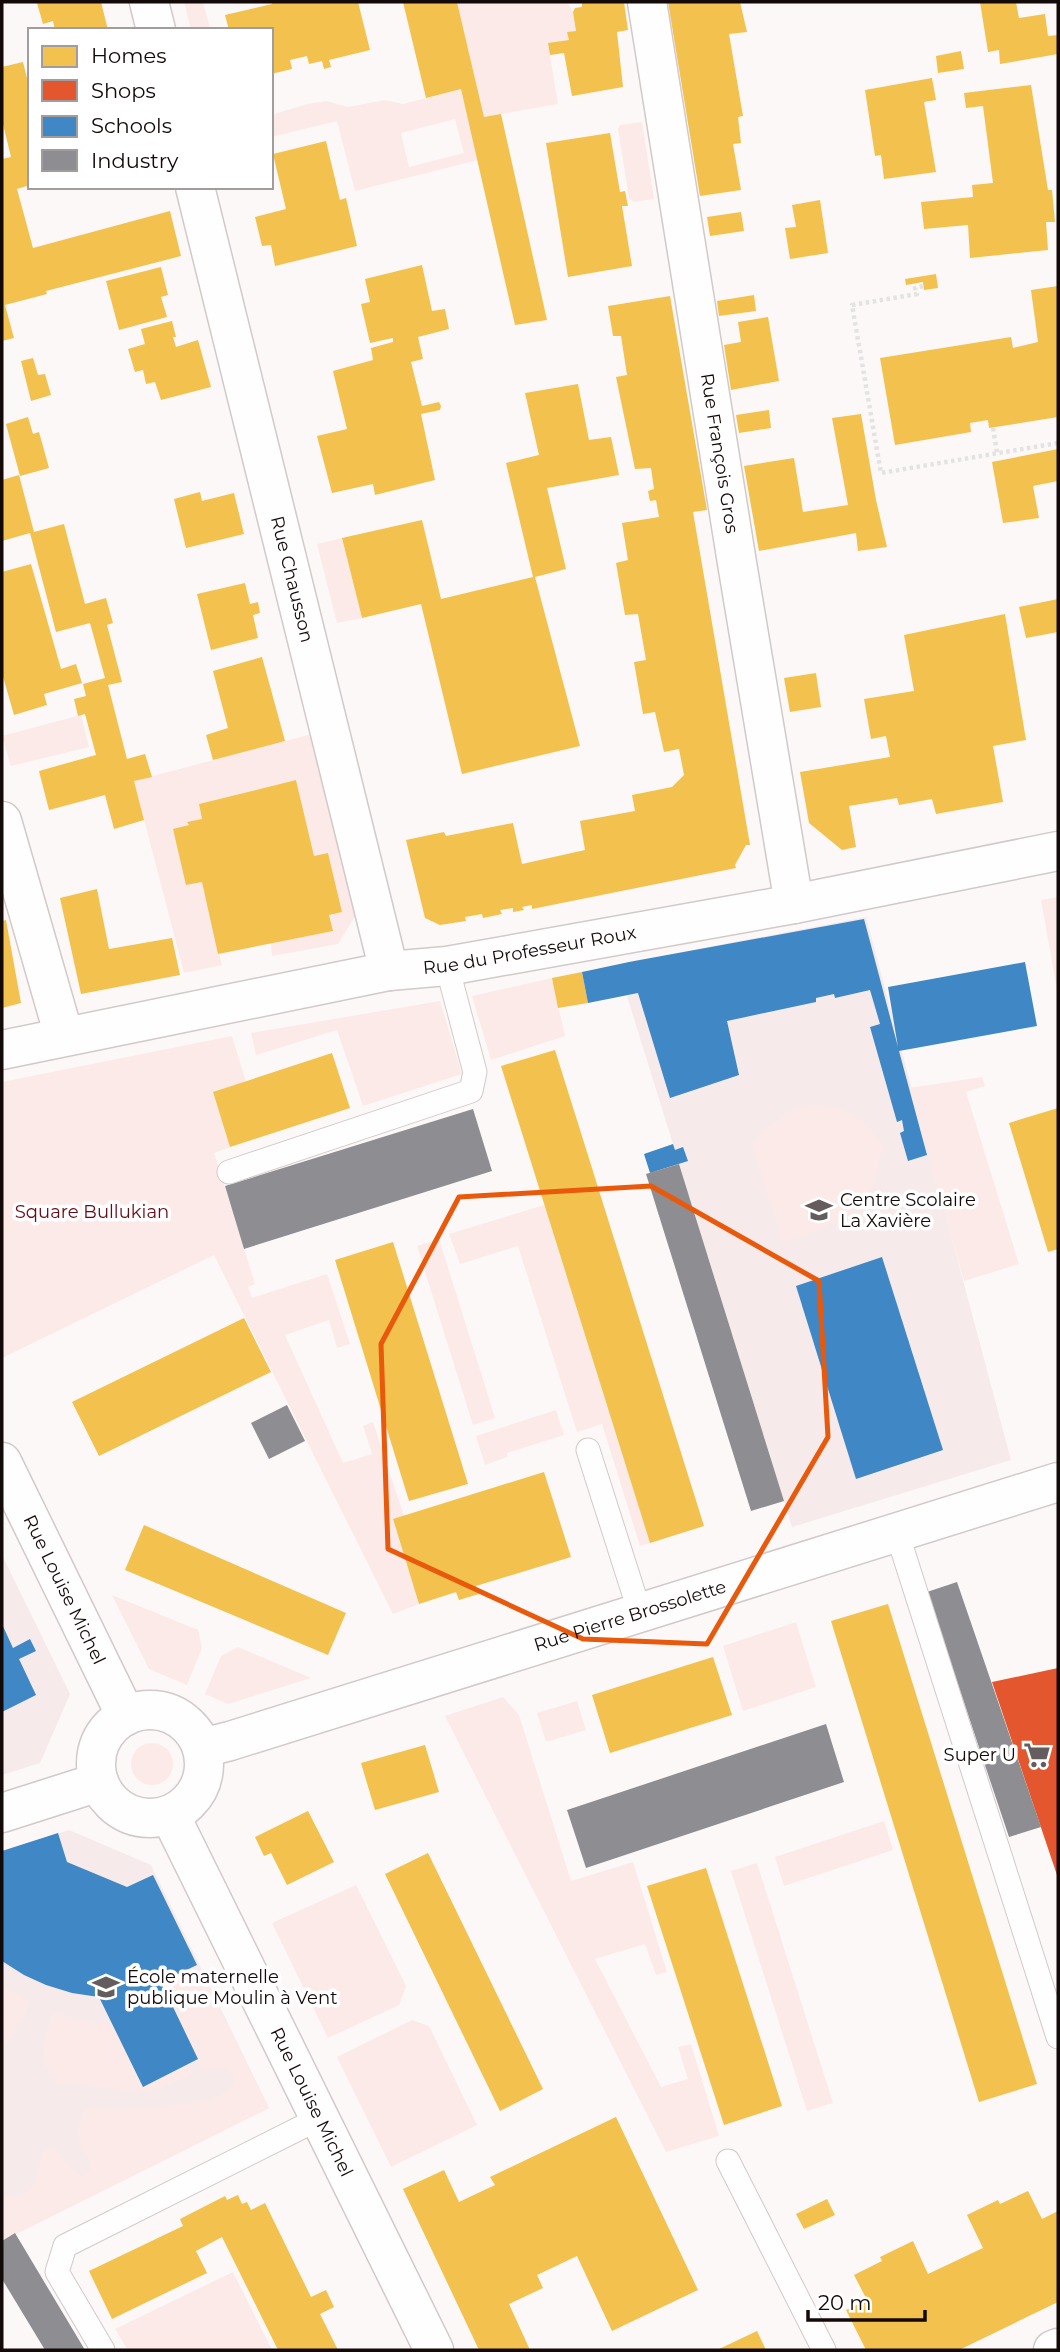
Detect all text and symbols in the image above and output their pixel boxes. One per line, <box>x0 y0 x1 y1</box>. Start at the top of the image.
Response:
legend <box>28 28 273 189</box>
text: Homes <box>91 43 166 68</box>
text: Shops <box>91 78 156 103</box>
text: Schools <box>91 113 172 138</box>
text: Industry <box>91 148 179 173</box>
street label: Rue François Gros <box>696 372 743 535</box>
street label: Rue Chausson <box>266 514 318 645</box>
street label: Rue du Professeur Roux <box>422 921 638 979</box>
place label: Centre Scolaire La Xavière <box>840 1189 976 1232</box>
school or university icon: Centre Scolaire La Xavière <box>804 1195 834 1225</box>
park label: Square Bullukian <box>15 1201 169 1223</box>
street label: Rue Louise Michel <box>18 1511 110 1668</box>
street label: Rue Pierre Brossolette <box>531 1575 729 1656</box>
supermarket icon: Super U <box>1022 1740 1052 1770</box>
place label: Super U <box>944 1744 1016 1766</box>
place label: École maternelle publique Moulin à Vent <box>127 1966 337 2009</box>
school or university icon: École maternelle publique Moulin à Vent <box>91 1972 121 2002</box>
street label: Rue Louise Michel <box>266 2024 358 2180</box>
scale bar <box>808 2278 925 2322</box>
text: 20 m <box>818 2290 872 2315</box>

